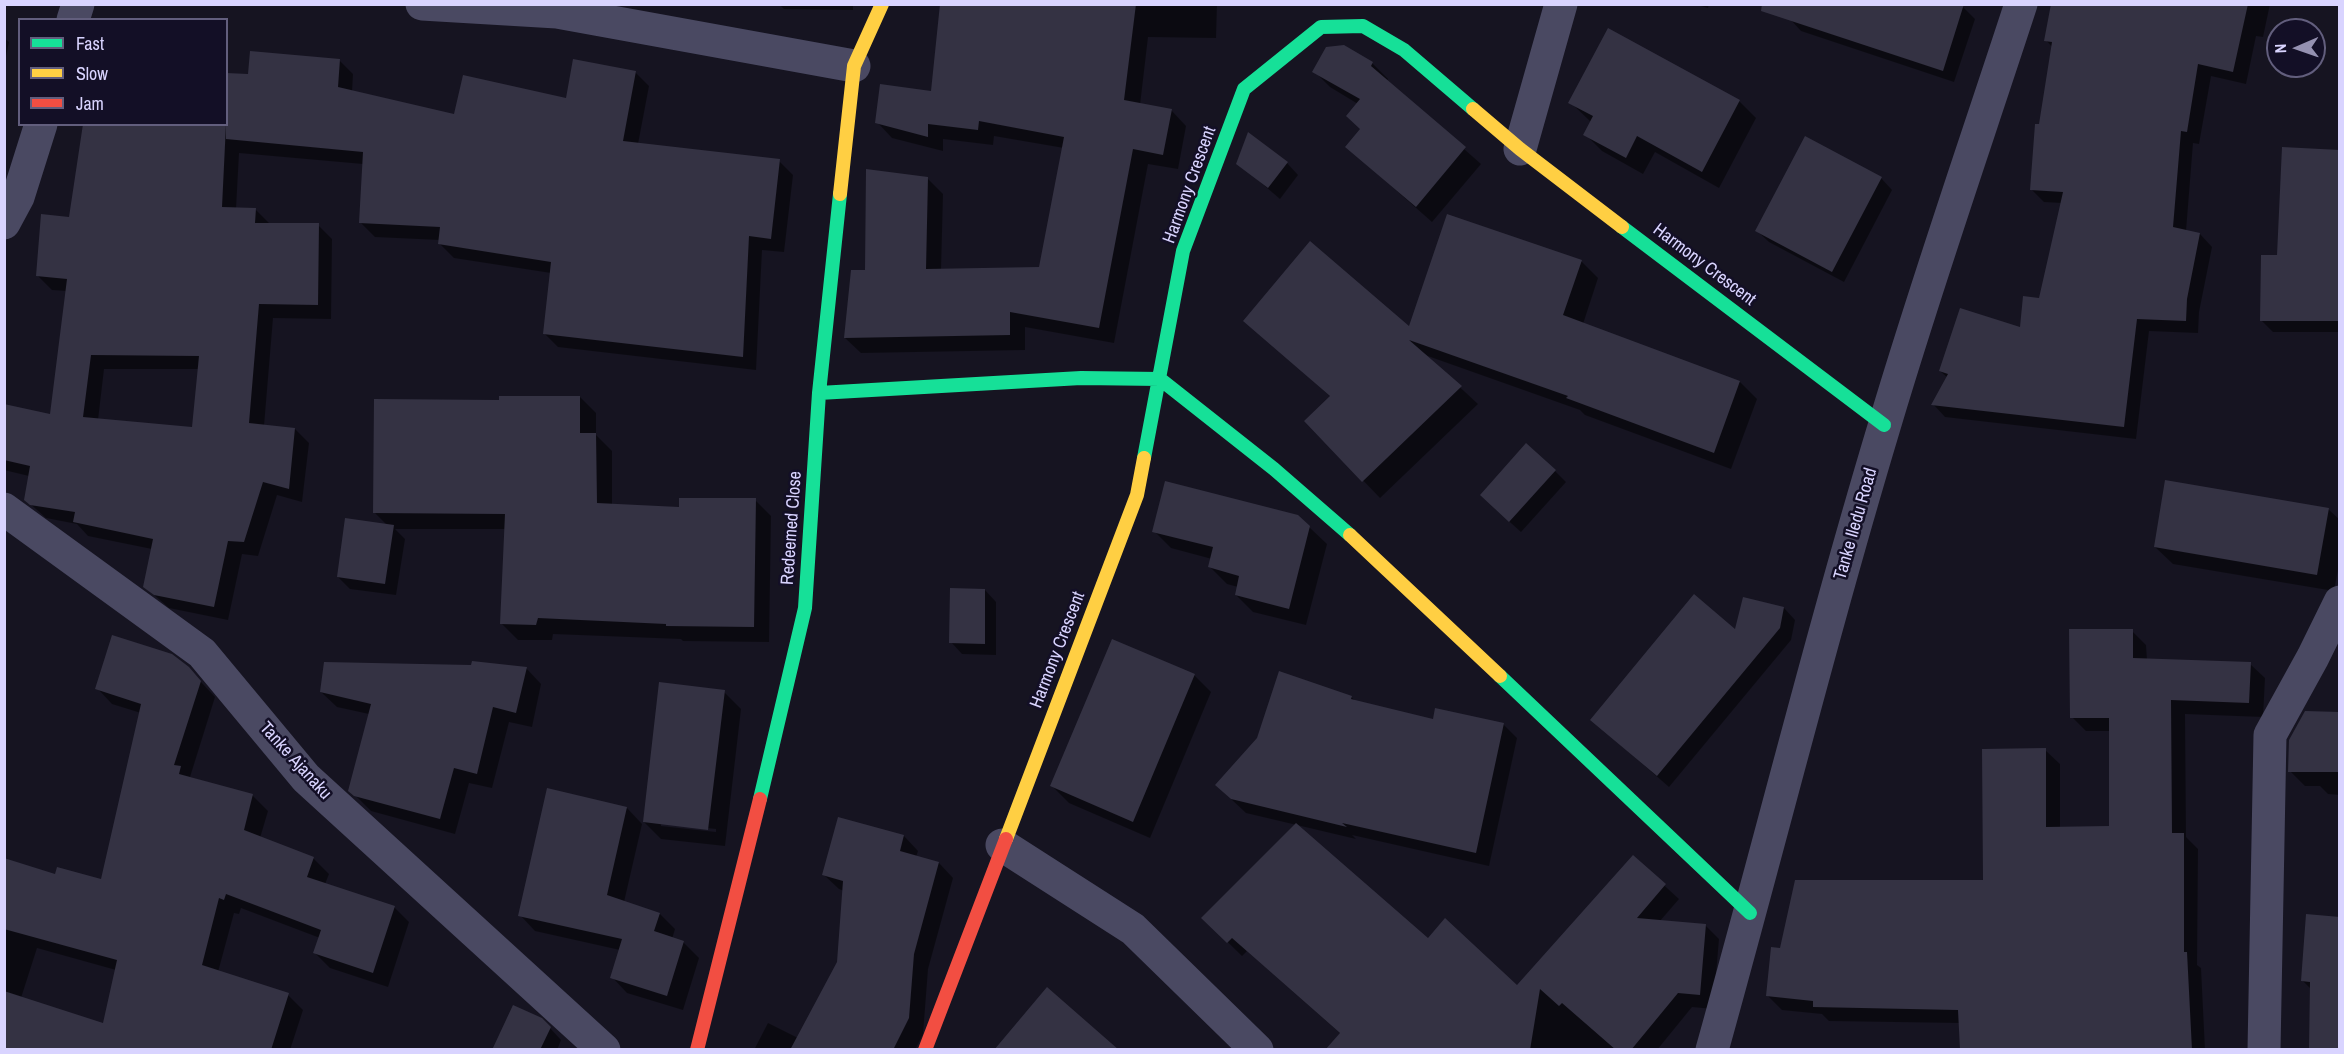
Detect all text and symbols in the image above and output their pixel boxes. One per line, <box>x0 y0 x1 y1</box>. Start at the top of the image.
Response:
legend <box>18 18 228 126</box>
north arrow <box>2266 18 2326 78</box>
text: Fast <box>76 31 104 56</box>
text: N <box>2269 43 2291 54</box>
text: Slow <box>76 61 108 86</box>
text: Jam <box>76 91 104 116</box>
street label: Harmony Crescent <box>1159 124 1221 246</box>
street label: Harmony Crescent <box>1648 219 1760 311</box>
street label: Tanke Iledu Road <box>1830 466 1882 582</box>
street label: Redeemed Close <box>777 470 807 586</box>
street label: Harmony Crescent <box>1026 589 1090 711</box>
street label: Tanke Ajanaku <box>254 718 336 804</box>

